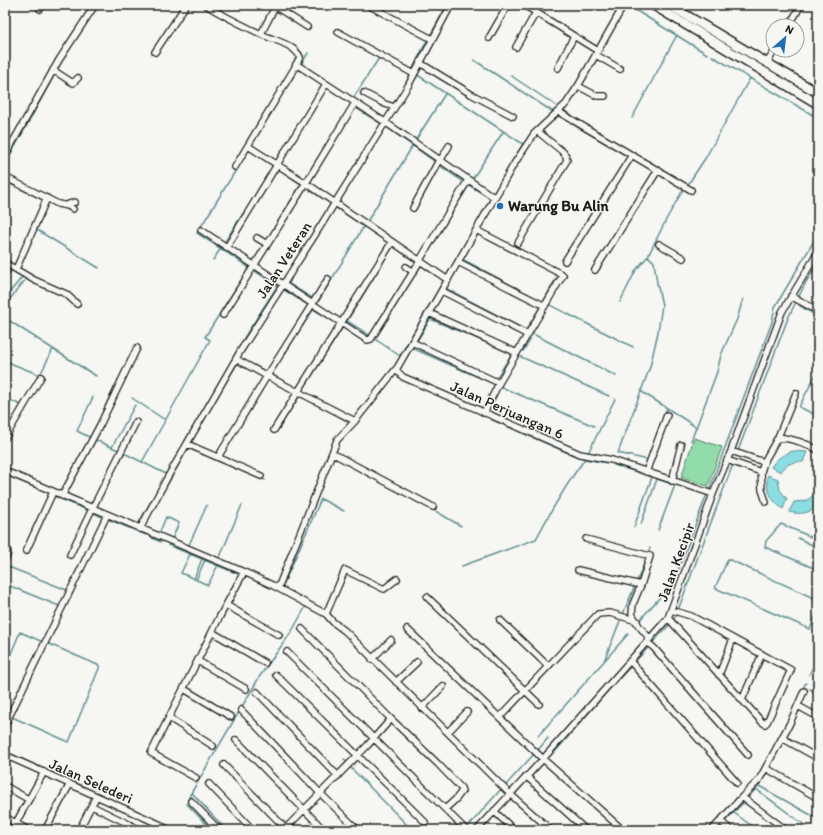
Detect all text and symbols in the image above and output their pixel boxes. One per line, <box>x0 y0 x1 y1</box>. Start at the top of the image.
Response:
north arrow <box>765 18 805 58</box>
text: N <box>783 22 796 37</box>
place label: Warung Bu Alin <box>508 197 609 216</box>
marker: Warung Bu Alin <box>495 201 505 211</box>
street label: Jalan Veteran <box>252 218 316 302</box>
street label: Jalan Perjuangan 6 <box>448 377 567 443</box>
street label: Jalan Kecipir <box>653 520 699 604</box>
street label: Jalan Selederi <box>46 755 136 807</box>

